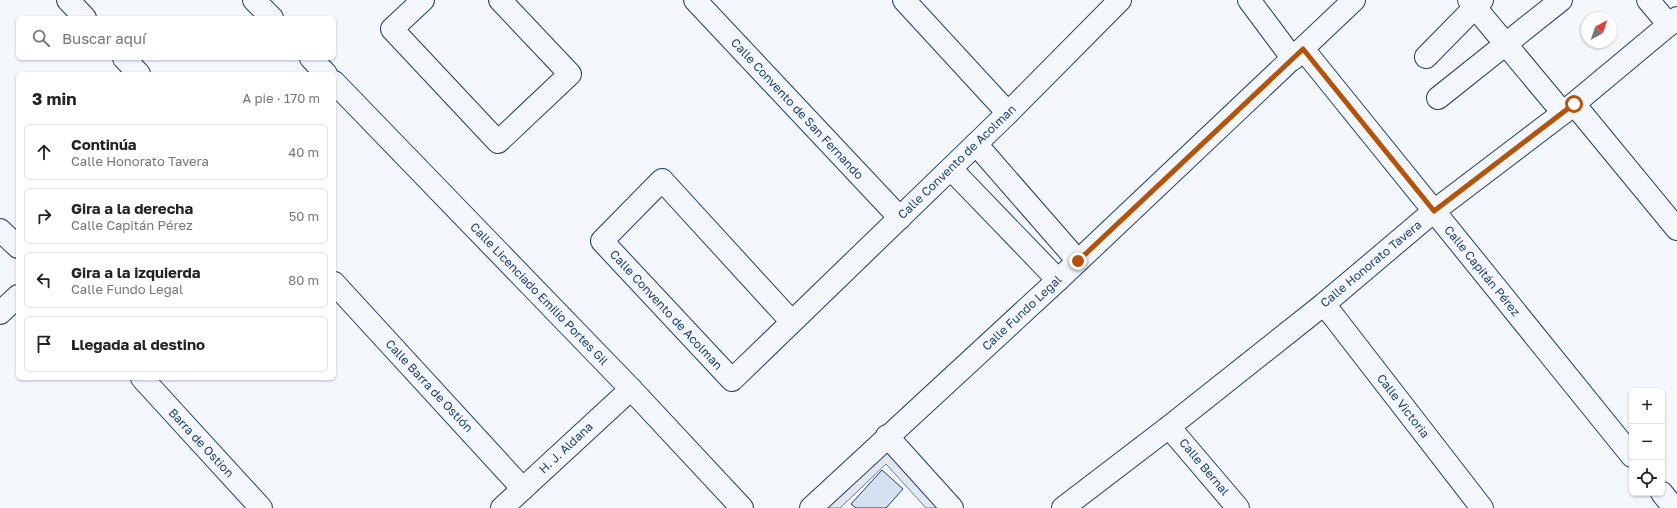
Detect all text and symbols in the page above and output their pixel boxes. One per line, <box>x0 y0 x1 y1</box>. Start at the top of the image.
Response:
north arrow <box>1581 12 1617 48</box>
search box <box>16 16 336 60</box>
icon: search <box>30 27 52 49</box>
text: Buscar aquí <box>62 29 146 47</box>
street label: Calle Convento de San Fernando <box>728 35 867 182</box>
text: 3 min <box>32 88 76 109</box>
text: A pie · 170 m <box>243 90 320 106</box>
route start <box>1565 95 1583 113</box>
street label: Calle Convento de Acolman <box>895 101 1019 222</box>
text: Continúa <box>71 135 137 153</box>
icon: ahead <box>33 141 55 163</box>
text: 40 m <box>288 144 319 160</box>
text: Calle Honorato Tavera <box>71 153 209 169</box>
text: Gira a la derecha <box>71 199 193 217</box>
icon: right <box>33 205 55 227</box>
text: 50 m <box>289 208 319 224</box>
text: Calle Capitán Pérez <box>71 217 193 233</box>
street label: Calle Honorato Tavera <box>1317 217 1424 310</box>
street label: Calle Licenciado Emilio Portes Gil <box>467 219 612 368</box>
street label: Calle Capitán Pérez <box>1441 222 1524 319</box>
street label: Calle Convento de Acolman <box>607 247 726 373</box>
route end <box>1069 252 1087 270</box>
text: Gira a la izquierda <box>71 263 201 281</box>
icon: left <box>33 269 55 291</box>
text: 80 m <box>288 272 319 288</box>
street label: Calle Fundo Legal <box>979 272 1065 353</box>
text: Calle Fundo Legal <box>71 281 183 297</box>
icon: arrive <box>33 333 55 355</box>
text: Llegada al destino <box>71 335 205 353</box>
street label: Calle Barra de Ostión <box>382 336 476 435</box>
street label: Calle Victoria <box>1374 371 1433 441</box>
map controls <box>1629 388 1665 496</box>
button: + <box>1629 388 1665 424</box>
street label: Barra de Ostion <box>166 405 237 480</box>
street label: H. J. Aldana <box>536 419 596 476</box>
button: − <box>1629 424 1665 460</box>
street label: Calle Bernal <box>1176 435 1233 498</box>
button: locate <box>1629 460 1665 496</box>

